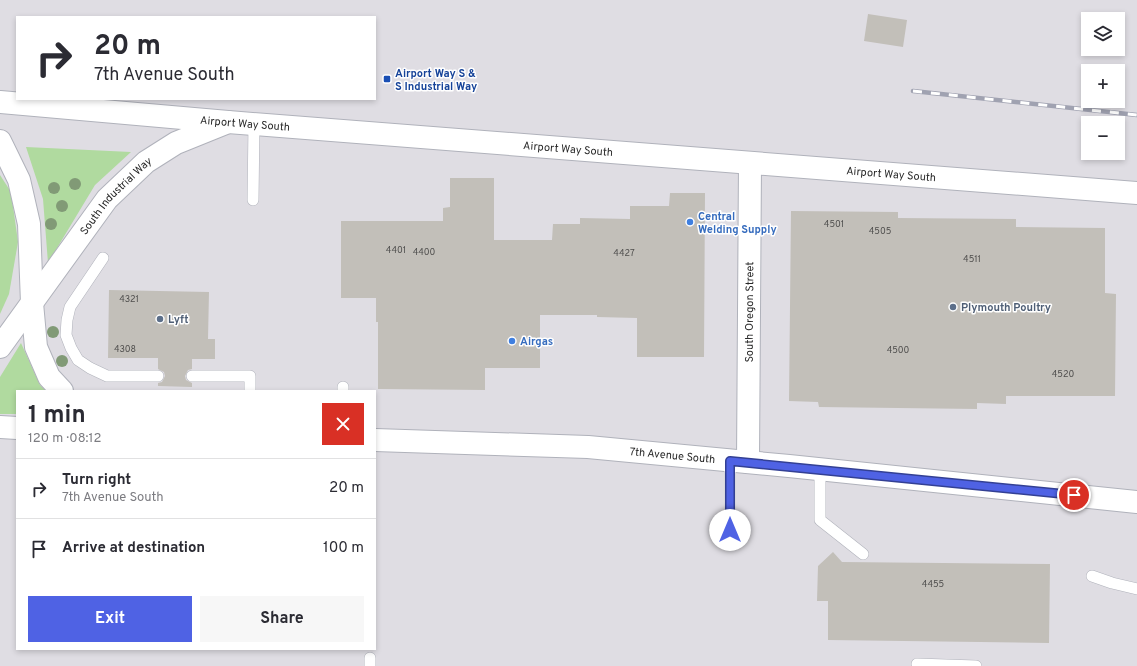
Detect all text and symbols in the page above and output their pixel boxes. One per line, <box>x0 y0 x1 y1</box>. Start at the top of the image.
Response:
map controls <box>1081 12 1125 160</box>
button: layers <box>1081 12 1125 56</box>
text: 20 m <box>94 29 161 65</box>
icon: right <box>28 32 80 84</box>
text: 7th Avenue South <box>94 64 235 87</box>
button: + <box>1081 64 1125 108</box>
place label: Airport Way S & S Industrial Way <box>395 67 477 94</box>
marker: Airport Way S & S Industrial Way <box>382 74 392 84</box>
street label: Airport Way South <box>199 114 290 135</box>
button: − <box>1081 116 1125 160</box>
street label: Airport Way South <box>523 139 613 160</box>
street label: South Industrial Way <box>78 154 155 238</box>
street label: Airport Way South <box>846 164 936 185</box>
place label: Central Welding Supply <box>698 210 777 237</box>
marker: Central Welding Supply <box>685 217 695 227</box>
house number: 4501 <box>824 219 844 230</box>
house number: 4505 <box>869 226 891 237</box>
house number: 4401 <box>386 245 406 256</box>
house number: 4400 <box>413 247 436 258</box>
house number: 4427 <box>613 248 635 259</box>
house number: 4511 <box>963 254 981 265</box>
street label: South Oregon Street <box>743 261 757 363</box>
house number: 4321 <box>119 294 139 305</box>
place label: Plymouth Poultry <box>961 301 1051 315</box>
marker: Plymouth Poultry <box>948 302 958 312</box>
place label: Lyft <box>168 313 189 327</box>
marker: Lyft <box>155 314 165 324</box>
place label: Airgas <box>520 335 553 349</box>
marker: Airgas <box>507 336 517 346</box>
house number: 4308 <box>114 344 136 355</box>
house number: 4500 <box>887 345 910 356</box>
house number: 4520 <box>1052 369 1074 380</box>
text: 1 min <box>28 401 86 431</box>
button: close <box>322 403 364 445</box>
text: 120 m · 08:12 <box>28 431 101 447</box>
street label: 7th Avenue South <box>629 445 716 467</box>
text: Turn right <box>62 471 131 490</box>
icon: right <box>28 478 50 500</box>
pin <box>1057 478 1091 512</box>
text: 20 m <box>329 479 364 498</box>
icon: arrive <box>1063 484 1085 506</box>
text: 7th Avenue South <box>62 490 164 506</box>
position arrow <box>709 509 751 551</box>
icon: arrive <box>28 538 50 560</box>
text: Arrive at destination <box>62 539 205 558</box>
text: 100 m <box>323 539 364 558</box>
house number: 4455 <box>922 579 944 590</box>
button: Exit <box>28 596 192 642</box>
button: Share <box>200 596 364 642</box>

